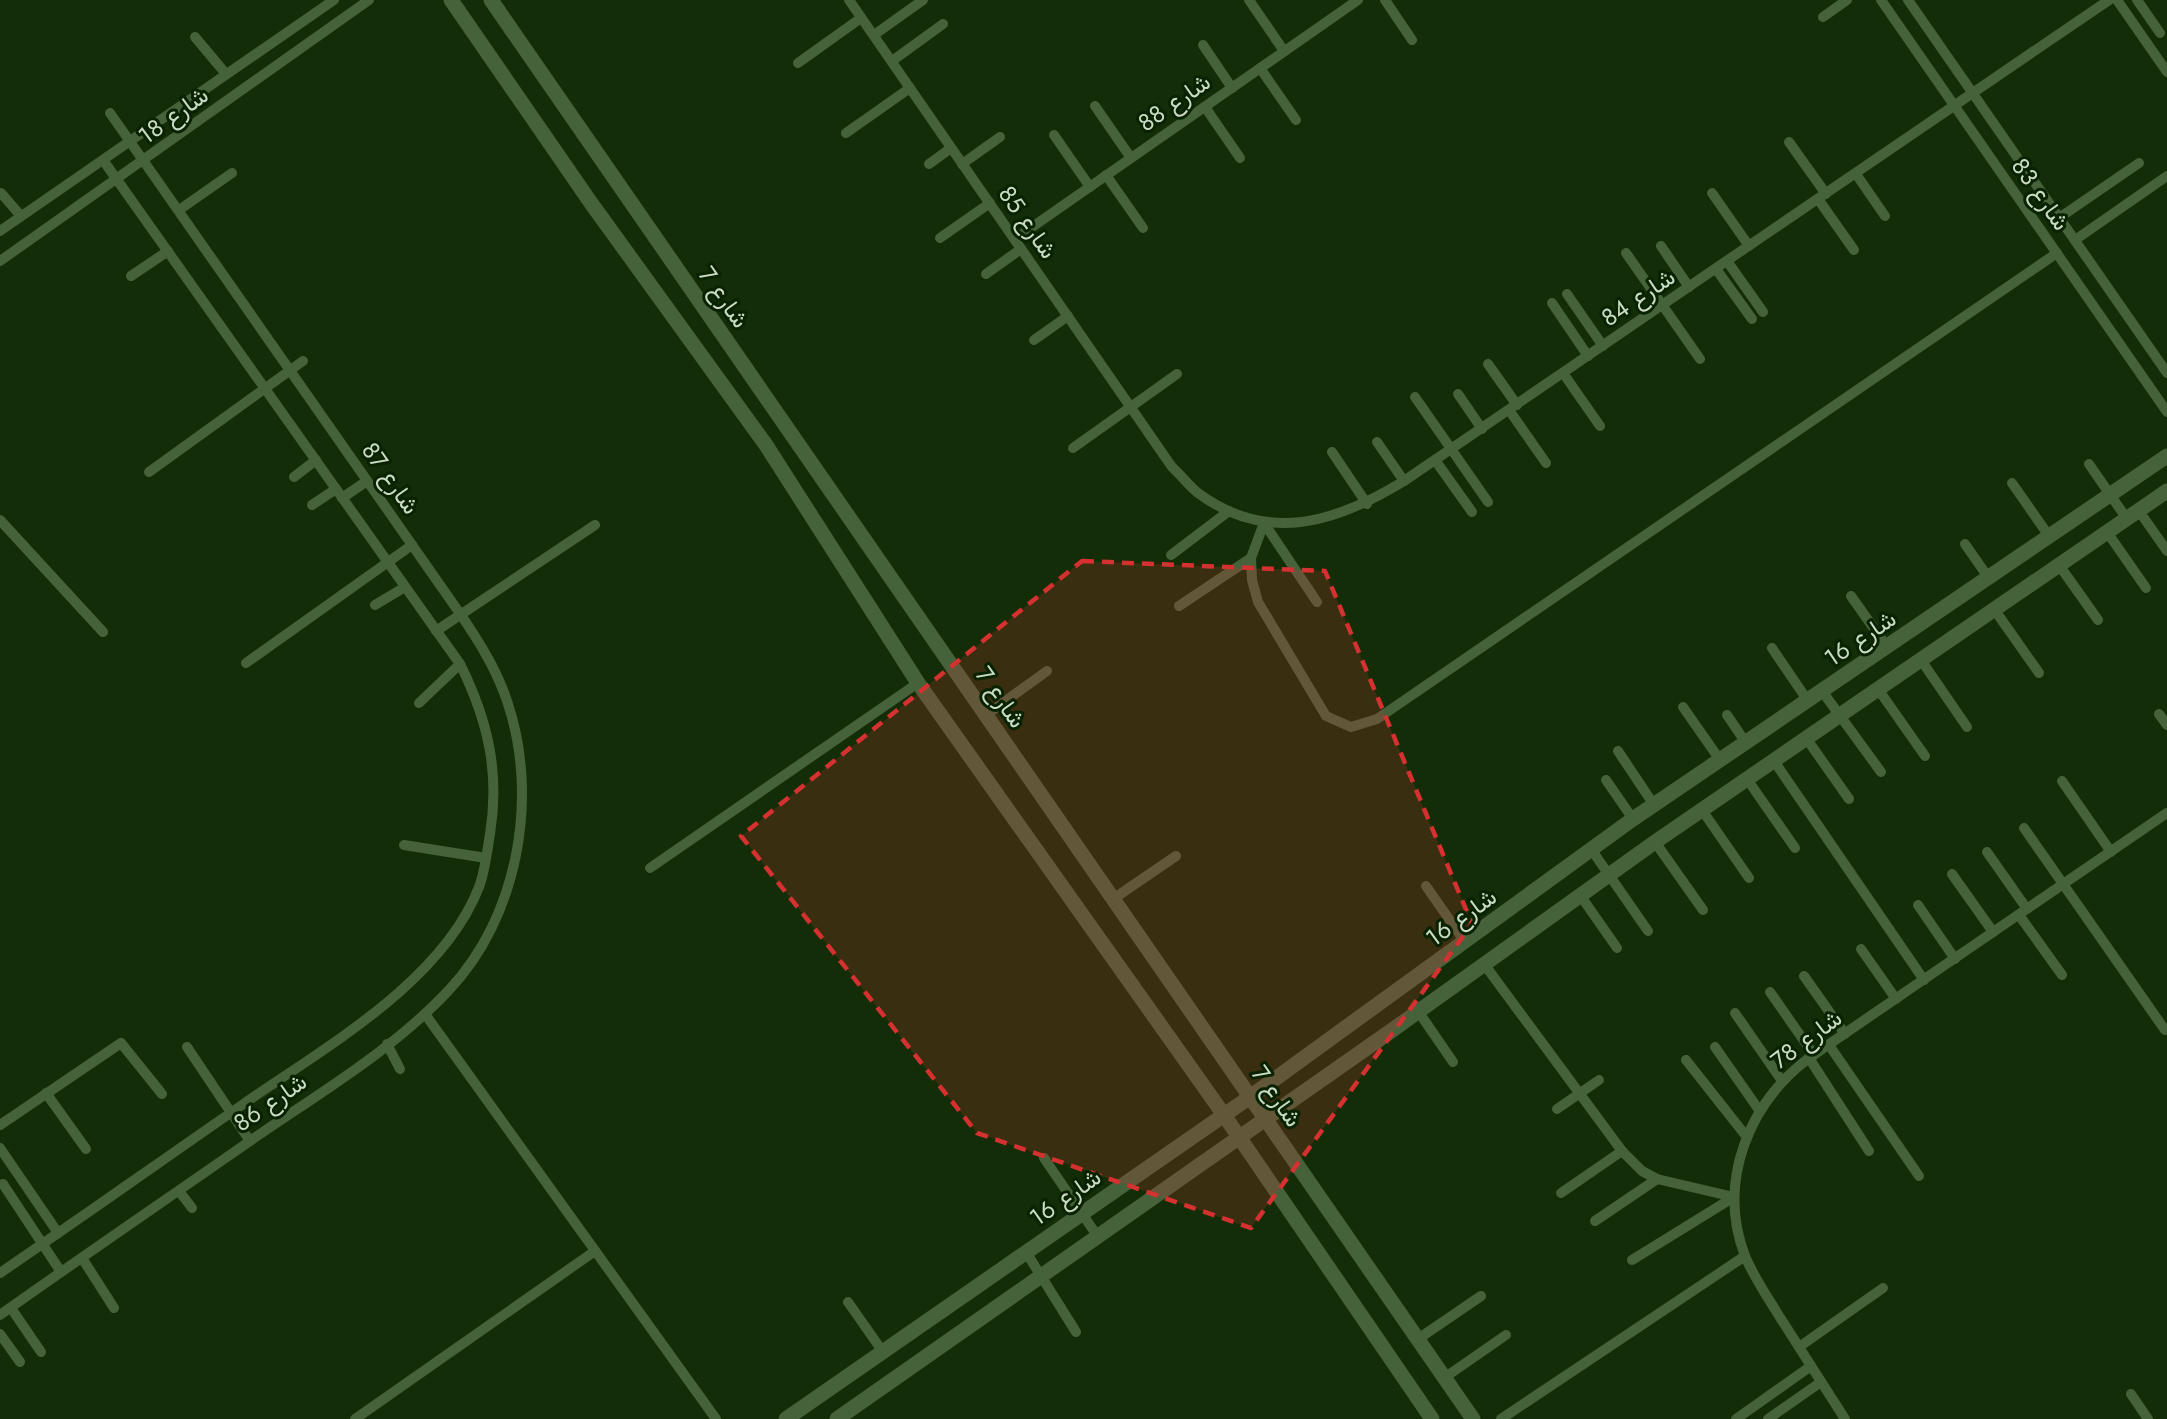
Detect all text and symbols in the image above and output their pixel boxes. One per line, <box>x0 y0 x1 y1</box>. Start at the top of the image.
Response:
street label: شارع 88 <box>1130 64 1218 140</box>
street label: شارع 18 <box>131 78 215 152</box>
street label: شارع 83 <box>2003 150 2079 238</box>
street label: شارع 85 <box>990 178 1066 266</box>
street label: شارع 7 <box>690 259 758 335</box>
street label: شارع 84 <box>1594 259 1682 335</box>
street label: شارع 87 <box>353 435 429 521</box>
street label: شارع 16 <box>1817 601 1903 675</box>
street label: شارع 7 <box>967 659 1035 735</box>
street label: شارع 16 <box>1418 879 1504 955</box>
street label: شارع 78 <box>1763 1001 1849 1077</box>
street label: شارع 7 <box>1243 1058 1311 1134</box>
street label: شارع 86 <box>226 1064 314 1140</box>
street label: شارع 16 <box>1022 1160 1108 1234</box>

